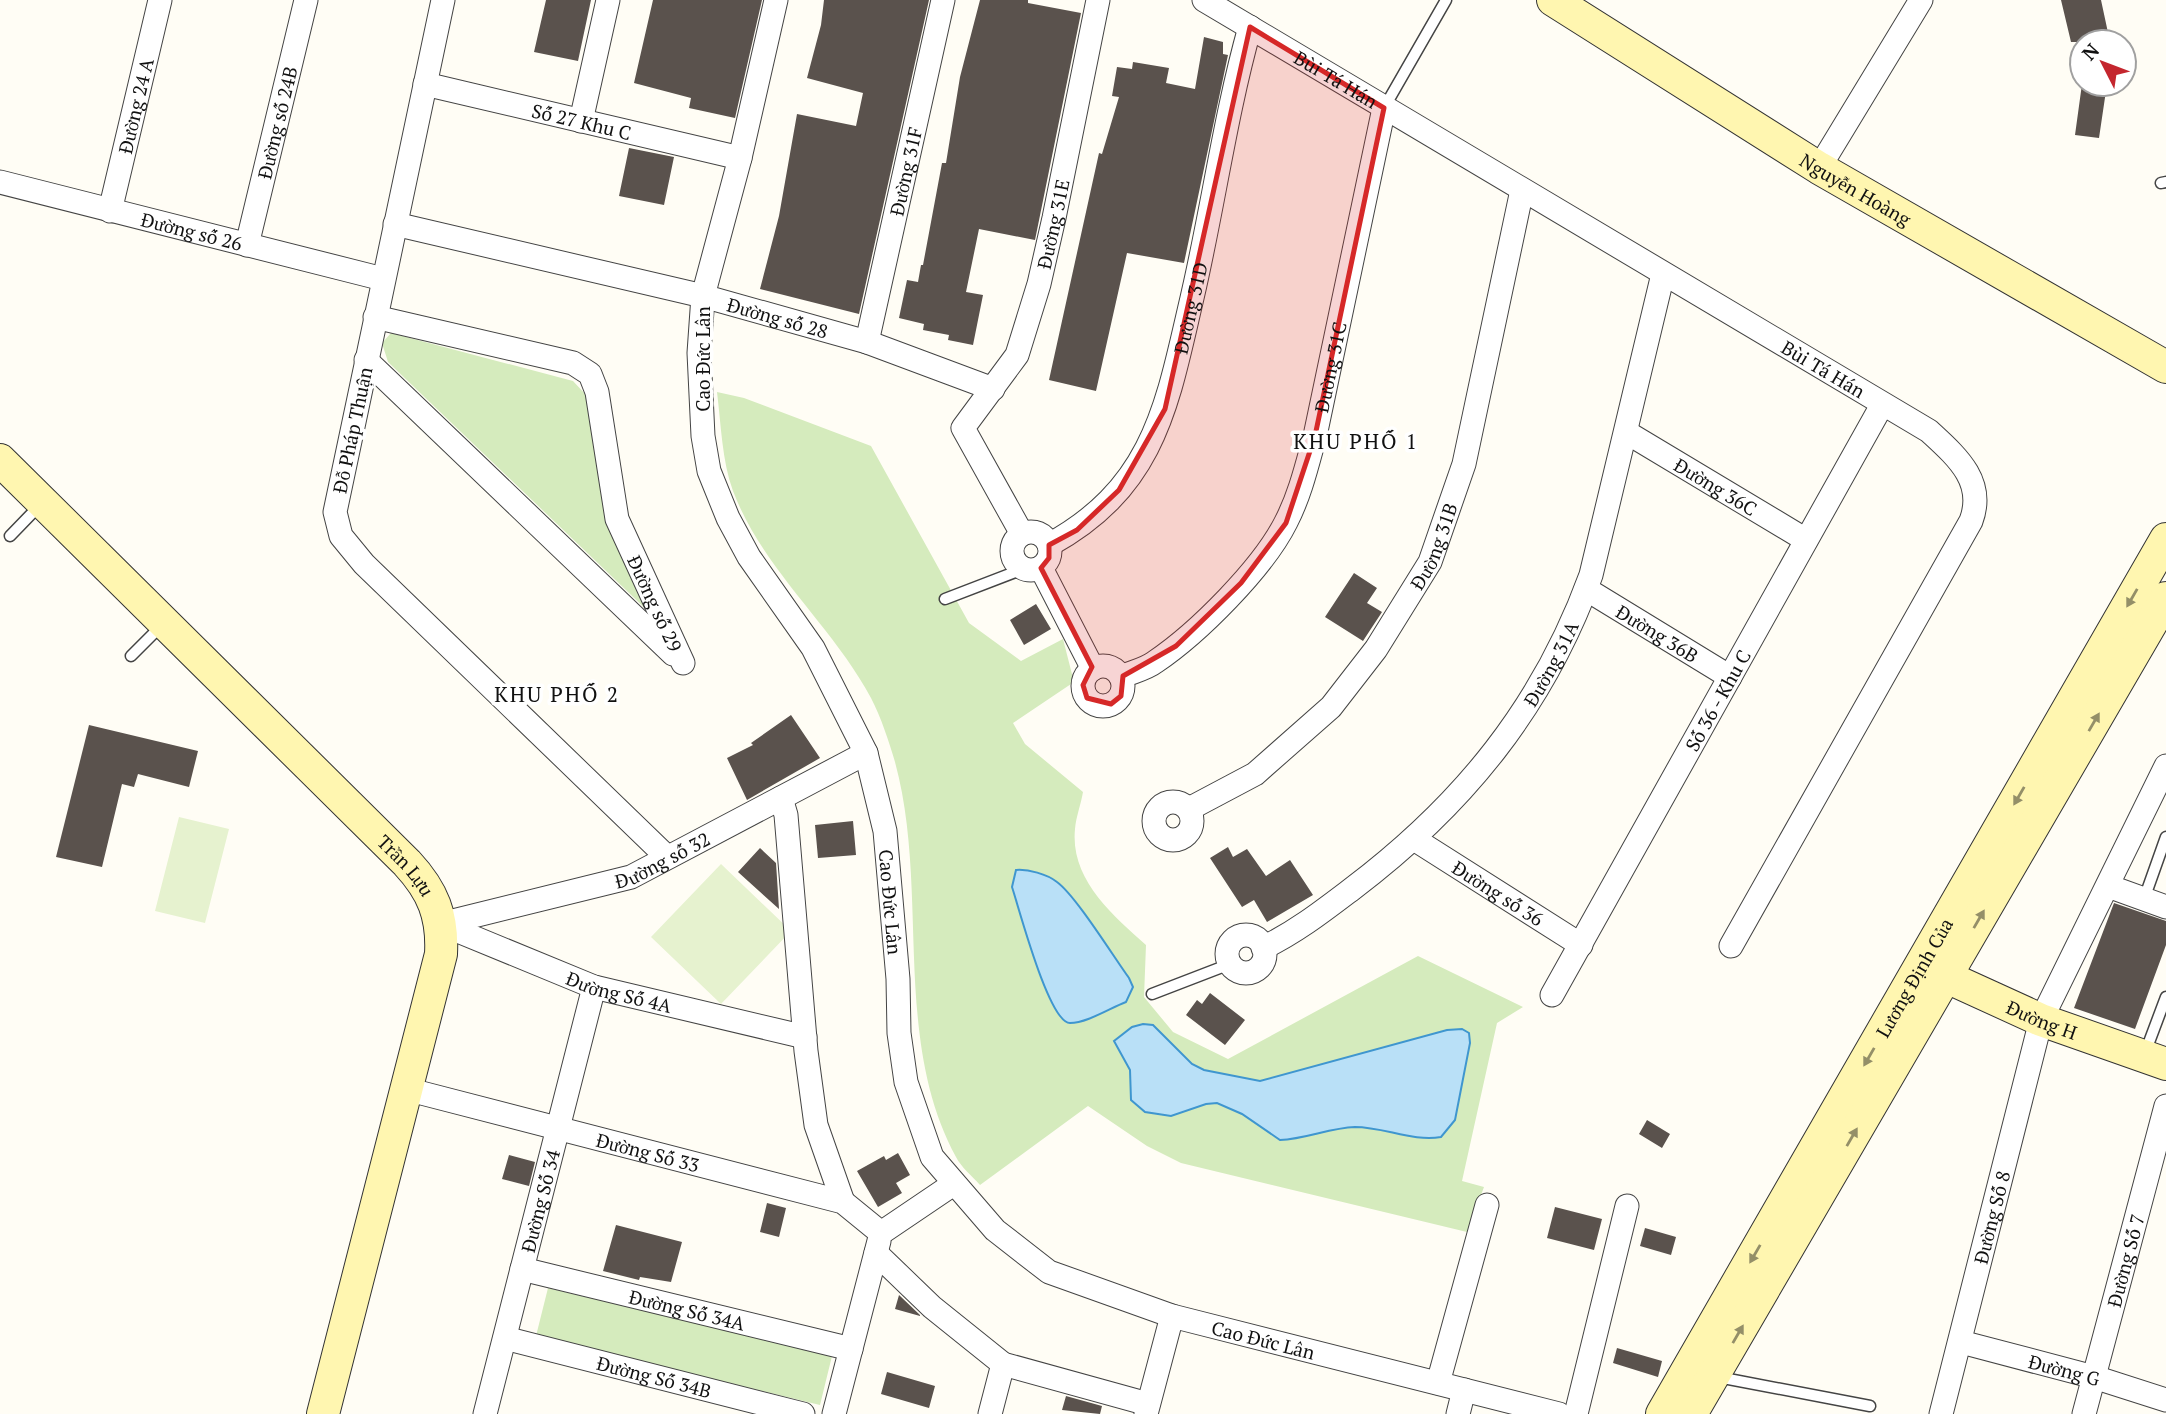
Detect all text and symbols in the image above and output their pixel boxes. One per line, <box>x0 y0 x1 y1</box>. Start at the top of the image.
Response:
north arrow <box>2068 28 2138 98</box>
text: N <box>2076 37 2105 65</box>
street label: Bùi Tá Hán <box>1290 44 1383 113</box>
street label: Đường 24 A <box>112 56 158 156</box>
street label: Đường số 24B <box>251 64 302 181</box>
street label: Số 27 Khu C <box>529 97 634 145</box>
street label: Đường 31F <box>883 124 927 218</box>
street label: Nguyễn Hoàng <box>1796 147 1917 231</box>
street label: Đường 31E <box>1030 177 1074 271</box>
street label: Đường số 26 <box>139 206 245 255</box>
street label: Đường 31D <box>1167 260 1212 356</box>
street label: Đường số 28 <box>725 291 831 343</box>
street label: Cao Đức Lân <box>690 306 715 412</box>
street label: Đường 31C <box>1308 319 1351 415</box>
street label: Bùi Tá Hán <box>1777 334 1870 403</box>
street label: Đỗ Pháp Thuận <box>326 365 378 495</box>
district label: KHU PHỐ 1 <box>1293 427 1419 455</box>
street label: Đường 36C <box>1670 452 1762 520</box>
street label: Đường 31B <box>1404 499 1462 594</box>
street label: Đường số 29 <box>623 551 688 655</box>
one-way arrow <box>2126 589 2138 608</box>
street label: Đường 36B <box>1612 598 1703 667</box>
street label: Đường 31A <box>1517 617 1583 711</box>
street label: Số 36 - Khu C <box>1679 645 1755 755</box>
district label: KHU PHỐ 2 <box>494 680 620 708</box>
one-way arrow <box>2088 713 2100 732</box>
one-way arrow <box>2013 786 2025 806</box>
street label: Đường số 32 <box>612 825 714 893</box>
street label: Trần Lựu <box>373 829 441 900</box>
street label: Cao Đức Lân <box>874 848 908 956</box>
street label: Đường số 36 <box>1448 854 1549 931</box>
one-way arrow <box>1973 909 1986 928</box>
street label: Lương Định Của <box>1869 913 1958 1042</box>
street label: Đường Số 4A <box>563 965 674 1018</box>
street label: Đường H <box>2003 994 2081 1044</box>
one-way arrow <box>1863 1047 1875 1066</box>
street label: Đường Số 33 <box>594 1126 702 1177</box>
one-way arrow <box>1846 1128 1858 1147</box>
street label: Đường Số 34 <box>514 1146 565 1255</box>
street label: Đường Số 8 <box>1967 1168 2015 1266</box>
street label: Đường Số 7 <box>2101 1211 2149 1310</box>
one-way arrow <box>1749 1244 1761 1263</box>
street label: Đường Số 34A <box>627 1283 748 1335</box>
street label: Cao Đức Lân <box>1209 1314 1318 1364</box>
one-way arrow <box>1731 1324 1743 1344</box>
street label: Đường G <box>2026 1348 2103 1391</box>
street label: Đường Số 34B <box>594 1349 714 1403</box>

